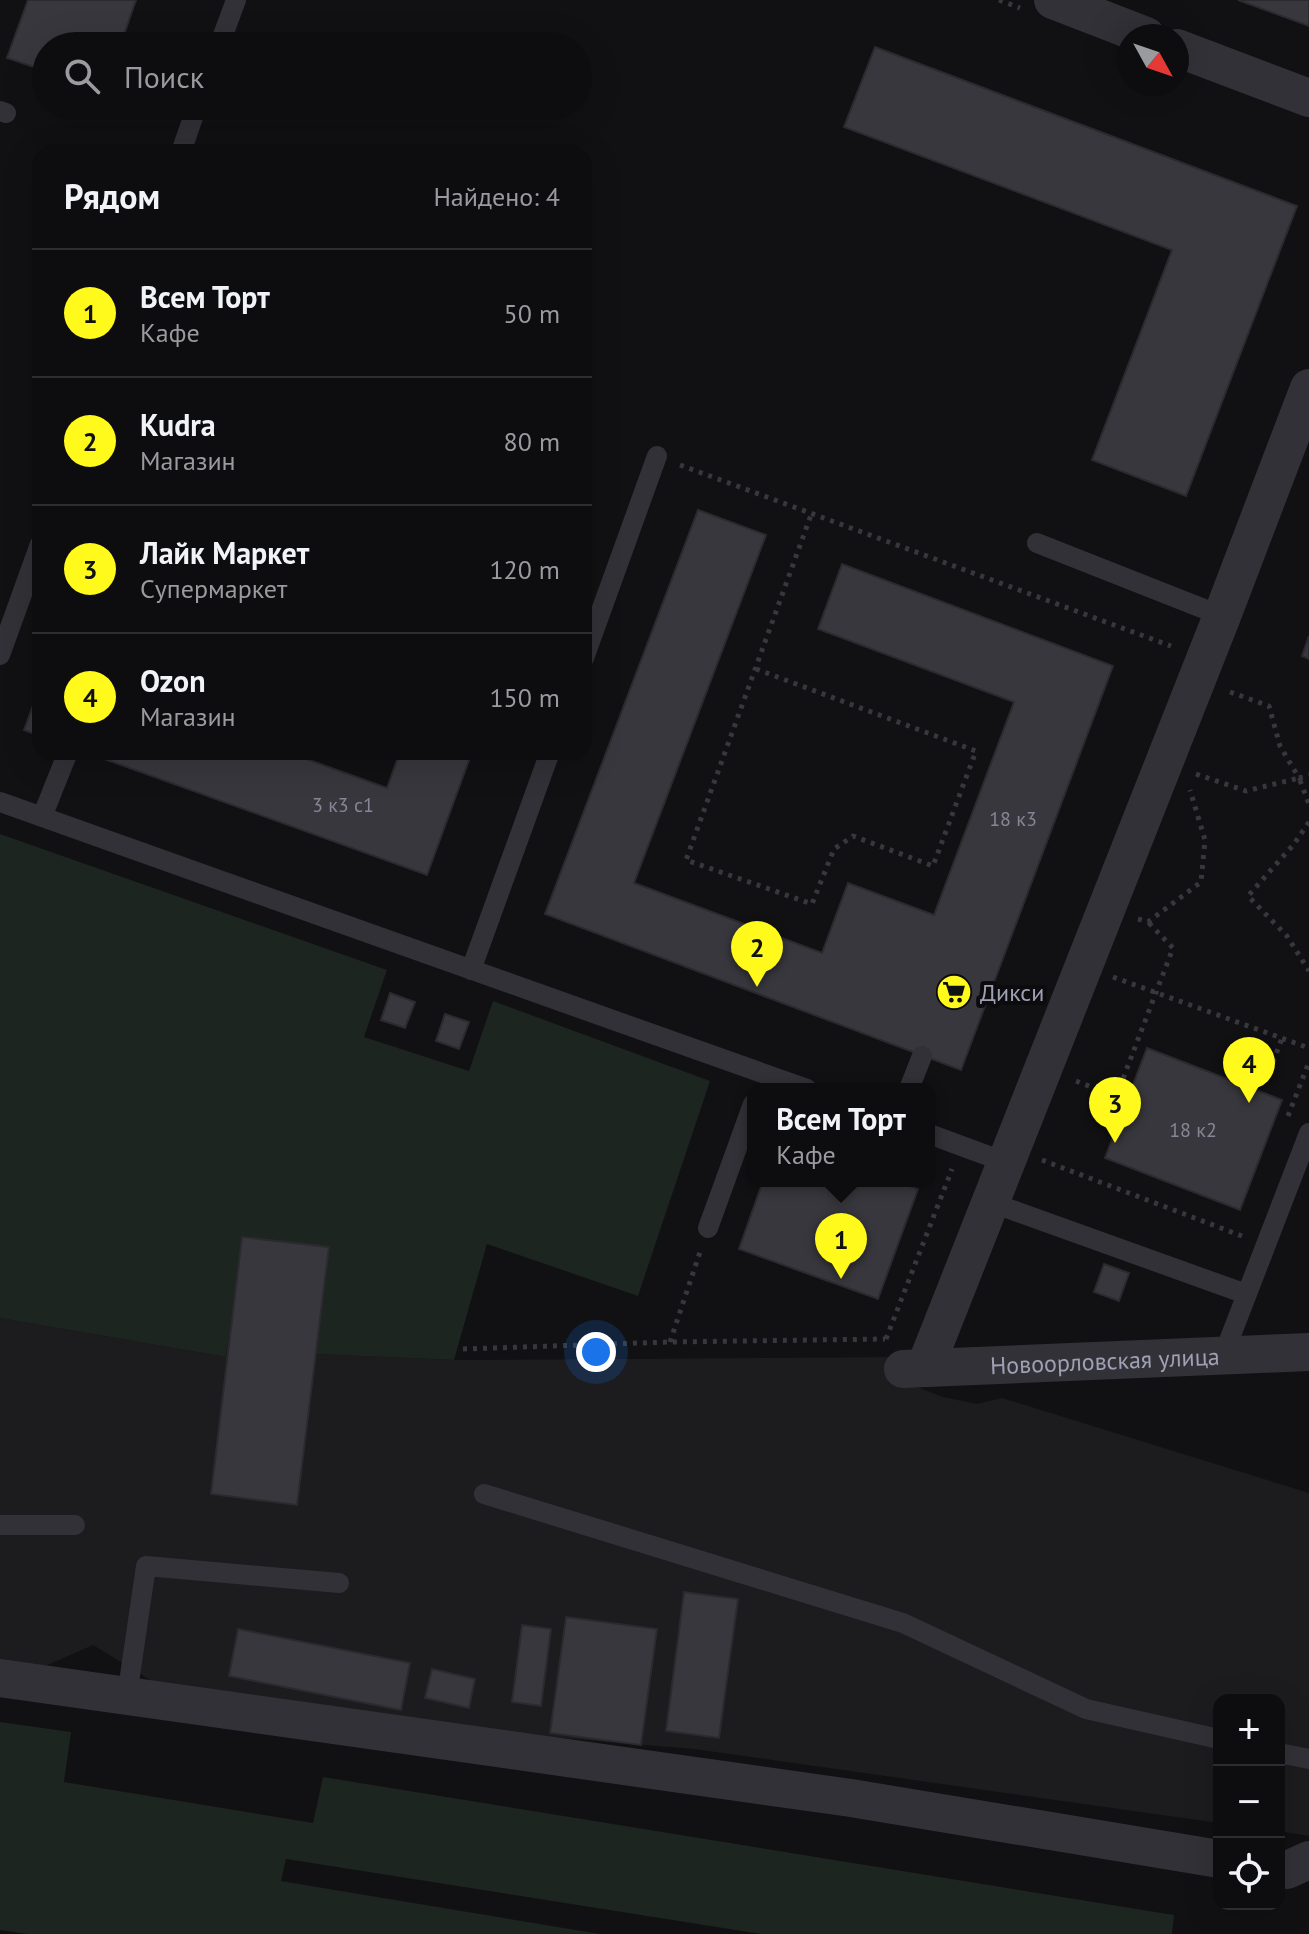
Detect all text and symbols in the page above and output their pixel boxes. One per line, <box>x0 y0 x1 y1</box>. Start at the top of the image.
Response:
north arrow <box>1117 24 1189 96</box>
search box <box>32 32 592 120</box>
icon: search <box>60 54 104 98</box>
text: Поиск <box>124 57 204 96</box>
text: Рядом <box>64 174 160 218</box>
text: Найдено: 4 <box>433 180 560 213</box>
text: Всем Торт <box>140 277 270 316</box>
text: 1 <box>83 297 97 330</box>
text: 50 m <box>504 297 560 330</box>
text: Кафе <box>140 316 200 349</box>
text: Kudra <box>140 405 216 444</box>
text: 2 <box>83 425 97 458</box>
text: 80 m <box>504 425 560 458</box>
text: Магазин <box>140 444 236 477</box>
text: Лайк Маркет <box>140 533 309 572</box>
text: 3 <box>83 553 97 586</box>
text: 120 m <box>489 553 560 586</box>
text: Супермаркет <box>140 572 287 605</box>
text: Ozon <box>140 661 206 700</box>
text: 4 <box>83 681 97 714</box>
text: 150 m <box>489 681 560 714</box>
text: Магазин <box>140 700 236 733</box>
house number: 3 к3 с1 <box>312 792 374 818</box>
house number: 18 к3 <box>989 806 1037 832</box>
pin: 2 <box>731 921 783 987</box>
supermarket icon: Дикси <box>935 973 973 1011</box>
place label: Дикси <box>980 977 1044 1008</box>
pin: 4 <box>1223 1037 1275 1103</box>
pin: 3 <box>1089 1077 1141 1143</box>
popup <box>747 1083 935 1187</box>
text: Всем Торт <box>776 1099 906 1138</box>
house number: 18 к2 <box>1169 1117 1217 1143</box>
text: Кафе <box>776 1138 836 1171</box>
pin: 1 <box>815 1213 867 1279</box>
your location <box>576 1332 616 1372</box>
street label: Новоорловская улица <box>989 1340 1220 1381</box>
map controls <box>1213 1694 1285 1910</box>
button: + <box>1213 1694 1285 1766</box>
button: − <box>1213 1766 1285 1838</box>
button: locate <box>1213 1838 1285 1910</box>

